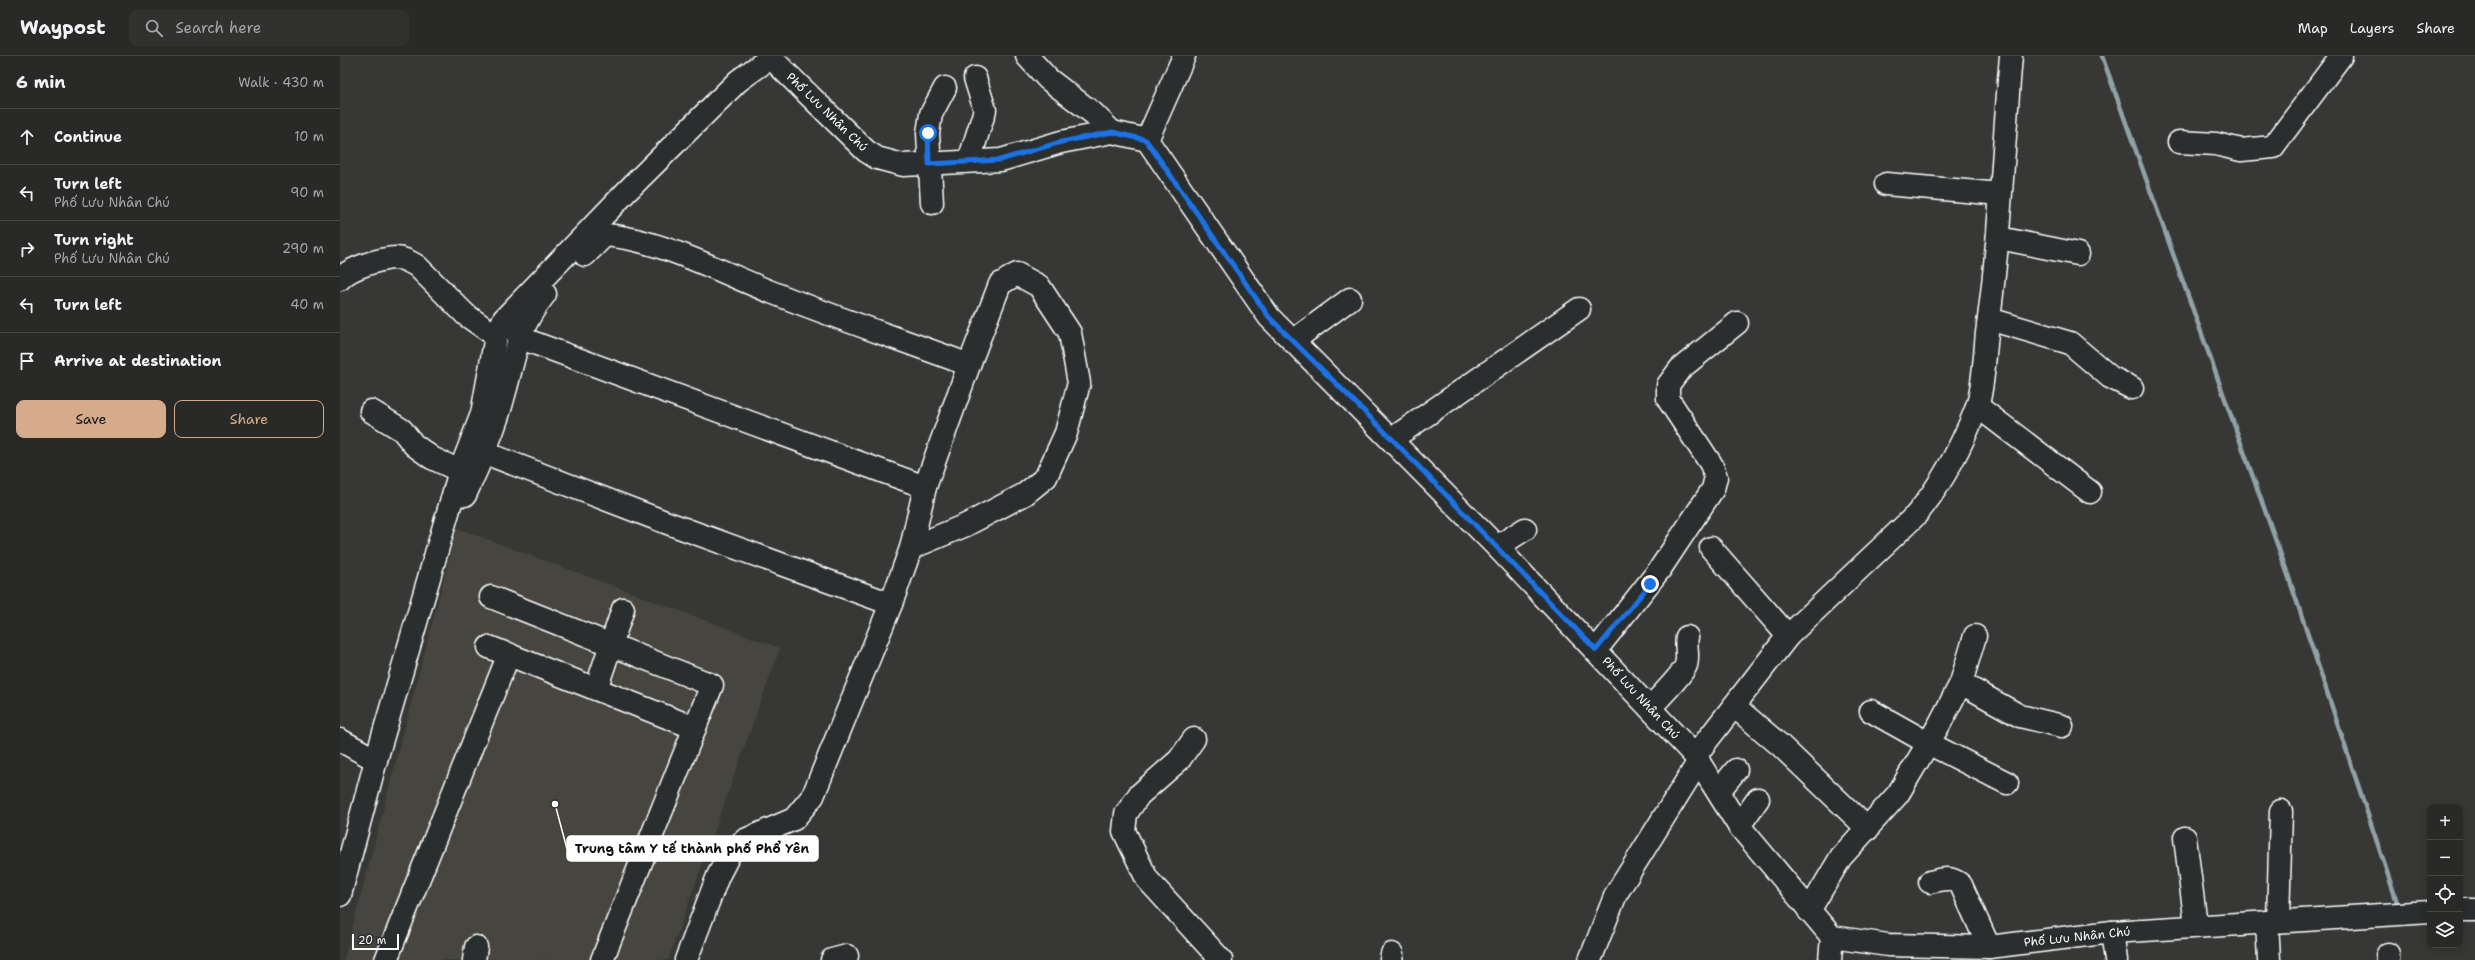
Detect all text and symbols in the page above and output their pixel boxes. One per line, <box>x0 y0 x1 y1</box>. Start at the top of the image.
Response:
search box <box>129 10 409 46</box>
text: Waypost <box>20 15 105 40</box>
icon: search <box>143 17 165 39</box>
text: Search here <box>175 18 261 38</box>
text: Map <box>2298 19 2328 37</box>
text: Layers <box>2350 19 2394 37</box>
text: Share <box>2416 19 2455 37</box>
street label: Phố Lưu Nhân Chú <box>783 69 871 155</box>
text: 6 min <box>16 71 66 93</box>
text: Walk · 430 m <box>238 74 324 91</box>
route start <box>919 124 937 142</box>
icon: ahead <box>16 126 38 148</box>
text: Continue <box>54 127 122 147</box>
text: 10 m <box>294 128 324 145</box>
text: Turn left <box>54 174 122 194</box>
icon: left <box>16 182 38 204</box>
text: 90 m <box>290 184 324 201</box>
text: Phố Lưu Nhân Chú <box>54 194 170 211</box>
text: Turn right <box>54 230 134 250</box>
icon: right <box>16 238 38 260</box>
text: 290 m <box>282 240 324 257</box>
text: Phố Lưu Nhân Chú <box>54 250 170 267</box>
icon: left <box>16 294 38 316</box>
text: Turn left <box>54 295 122 315</box>
text: 40 m <box>290 296 324 313</box>
icon: arrive <box>16 350 38 372</box>
text: Arrive at destination <box>54 351 222 371</box>
button: Save <box>16 400 166 438</box>
button: Share <box>174 400 324 438</box>
route end <box>1641 575 1659 593</box>
street label: Phố Lưu Nhân Chú <box>1599 653 1683 743</box>
map controls <box>2427 804 2463 948</box>
button: + <box>2427 804 2463 840</box>
callout: Trung tâm Y tế thành phố Phổ Yên <box>567 836 818 861</box>
text: Trung tâm Y tế thành phố Phổ Yên <box>575 840 810 857</box>
button: − <box>2427 840 2463 876</box>
button: locate <box>2427 876 2463 912</box>
button: layers <box>2427 912 2463 948</box>
street label: Phố Lưu Nhân Chú <box>2023 923 2131 951</box>
scale bar <box>352 932 399 951</box>
text: 20 m <box>358 933 386 948</box>

